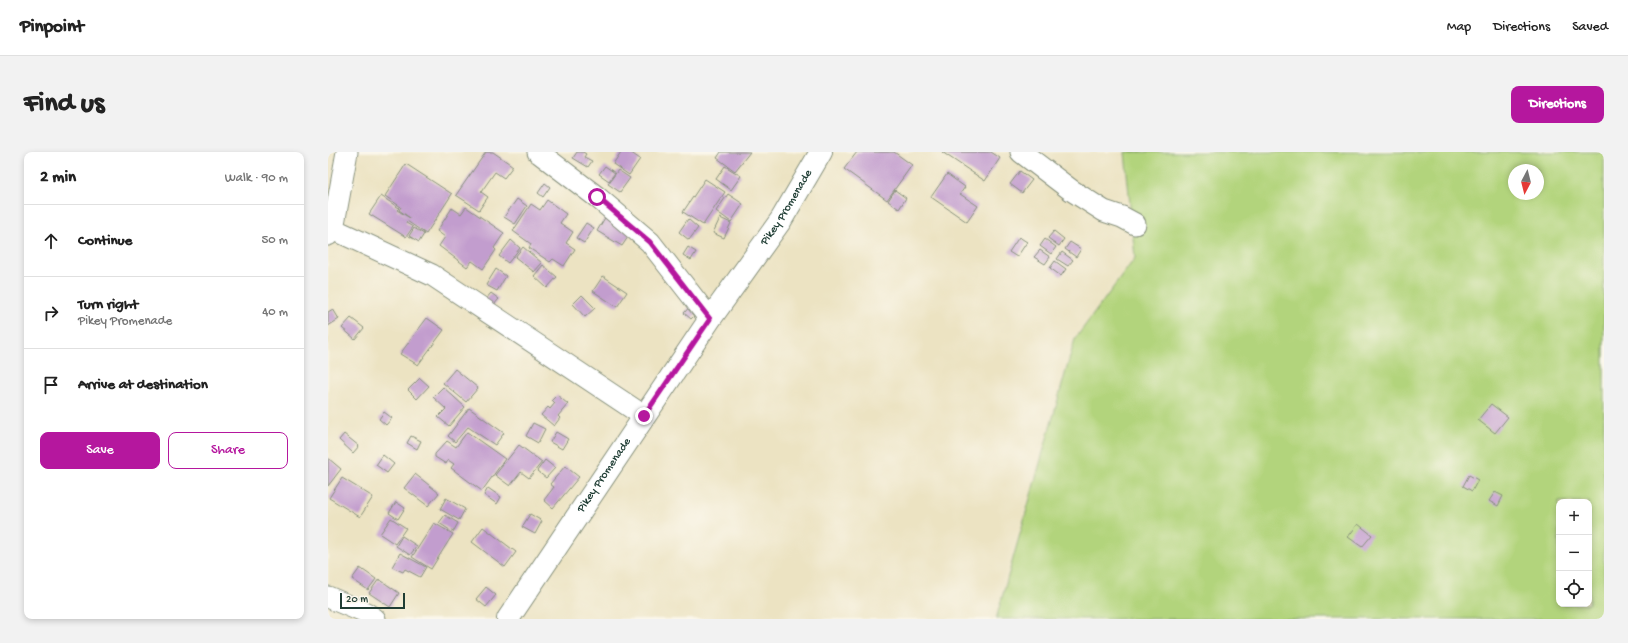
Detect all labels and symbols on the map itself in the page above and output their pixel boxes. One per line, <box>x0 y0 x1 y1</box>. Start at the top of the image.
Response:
north arrow <box>1508 164 1544 200</box>
street label: Pikey Promenade <box>757 167 816 249</box>
route start <box>588 188 606 206</box>
route end <box>635 407 653 425</box>
street label: Pikey Promenade <box>574 435 635 516</box>
scale bar <box>340 591 405 610</box>

